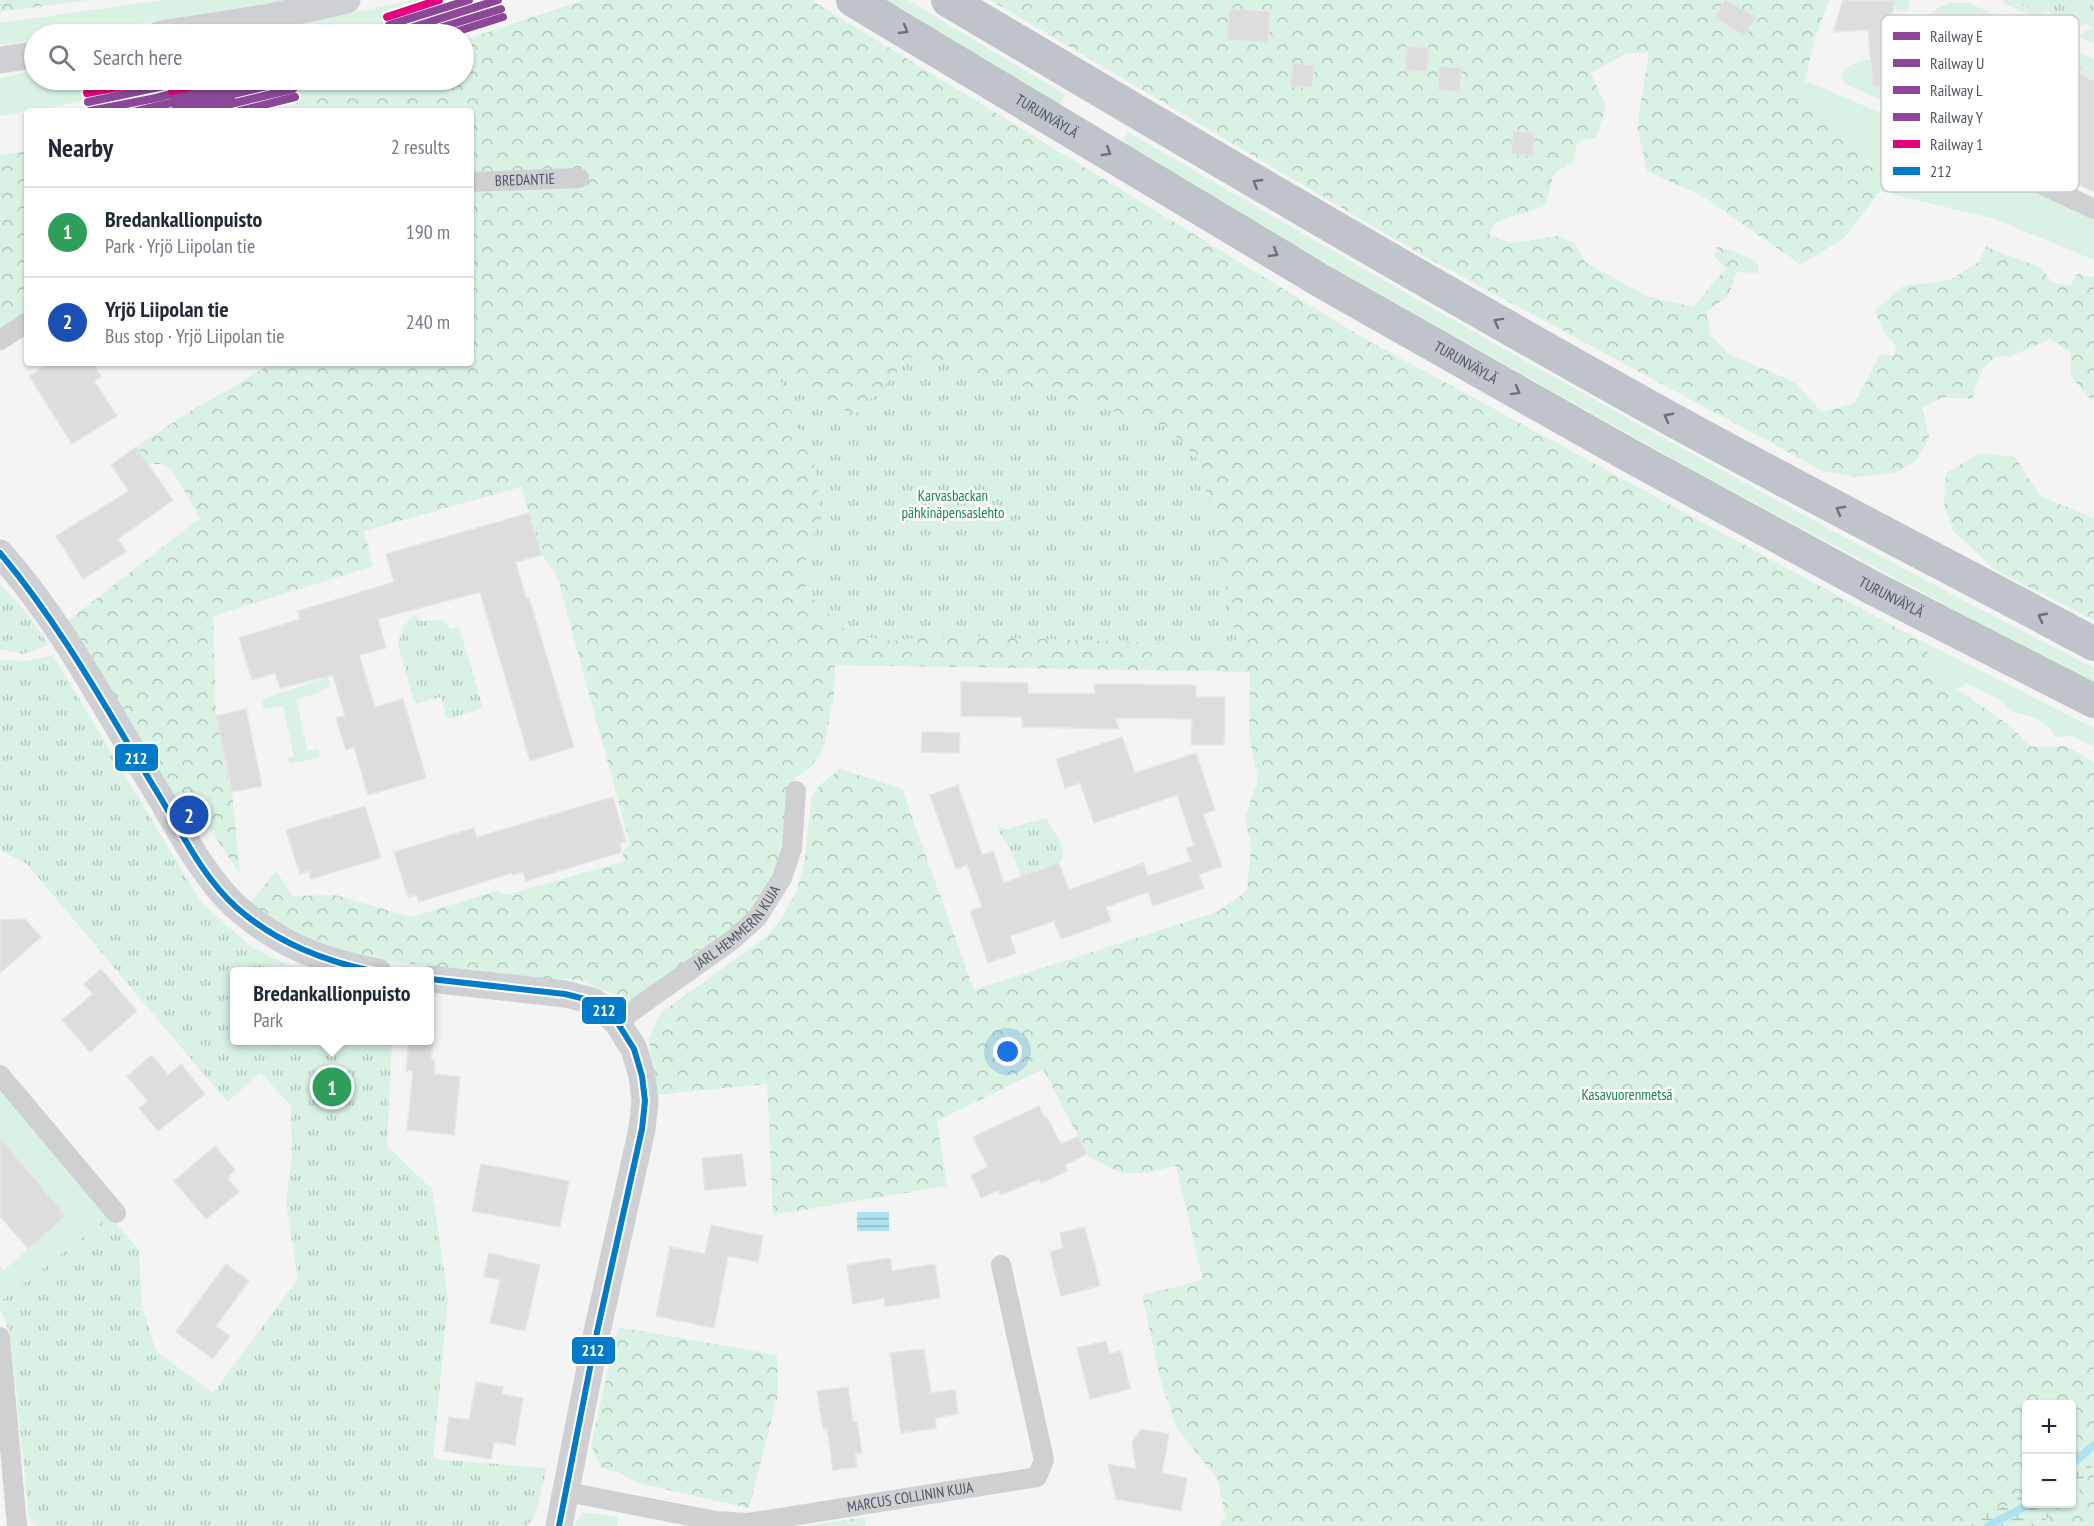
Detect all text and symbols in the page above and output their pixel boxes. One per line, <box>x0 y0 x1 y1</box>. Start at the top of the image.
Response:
legend <box>1881 15 2079 192</box>
one-way arrow <box>898 23 908 35</box>
search box <box>24 24 474 90</box>
text: Railway E <box>1930 26 1983 46</box>
icon: search <box>45 41 78 74</box>
text: Search here <box>93 43 182 71</box>
text: Railway U <box>1930 53 1984 73</box>
text: Railway L <box>1930 80 1983 100</box>
street label: TURUNVÄYLÄ <box>1012 90 1083 143</box>
text: Railway Y <box>1930 107 1984 127</box>
text: Nearby <box>48 131 113 164</box>
text: 2 results <box>391 134 450 160</box>
text: Railway 1 <box>1930 134 1983 154</box>
one-way arrow <box>1101 145 1111 157</box>
text: 212 <box>1930 161 1952 181</box>
street label: BREDANTIE <box>495 169 555 190</box>
one-way arrow <box>1252 178 1263 190</box>
text: Bredankallionpuisto <box>105 205 262 233</box>
text: 1 <box>63 219 72 245</box>
text: 190 m <box>406 219 450 245</box>
text: Park · Yrjö Liipolan tie <box>105 233 255 259</box>
one-way arrow <box>1268 245 1278 257</box>
text: Yrjö Liipolan tie <box>105 295 229 323</box>
text: 2 <box>63 309 72 335</box>
text: 240 m <box>406 309 450 335</box>
one-way arrow <box>1494 318 1505 329</box>
text: Bus stop · Yrjö Liipolan tie <box>105 323 285 349</box>
street label: TURUNVÄYLÄ <box>1431 337 1502 388</box>
one-way arrow <box>1510 384 1520 395</box>
one-way arrow <box>1664 413 1675 424</box>
park label: Karvasbackan pähkinäpensaslehto <box>901 486 1005 522</box>
one-way arrow <box>1836 506 1846 517</box>
street label: TURUNVÄYLÄ <box>1856 572 1928 622</box>
one-way arrow <box>2038 613 2049 624</box>
line badge: 212 <box>114 743 159 772</box>
text: 212 <box>125 748 147 768</box>
pin: 2 <box>170 792 208 838</box>
street label: JARL HEMMERIN KUJA <box>689 881 785 974</box>
popup <box>230 967 434 1045</box>
text: Bredankallionpuisto <box>253 979 411 1007</box>
line badge: 212 <box>581 996 627 1025</box>
text: 212 <box>593 1000 615 1020</box>
text: Park <box>253 1007 283 1033</box>
your location <box>993 1037 1022 1066</box>
pin: 1 <box>312 1064 352 1110</box>
park label: Kasavuorenmetsä <box>1581 1085 1673 1104</box>
line badge: 212 <box>571 1336 616 1365</box>
text: 212 <box>582 1340 604 1360</box>
map controls <box>2022 1400 2076 1508</box>
button: + <box>2022 1400 2076 1454</box>
button: − <box>2022 1454 2076 1508</box>
street label: MARCUS COLLININ KUJA <box>846 1477 975 1516</box>

